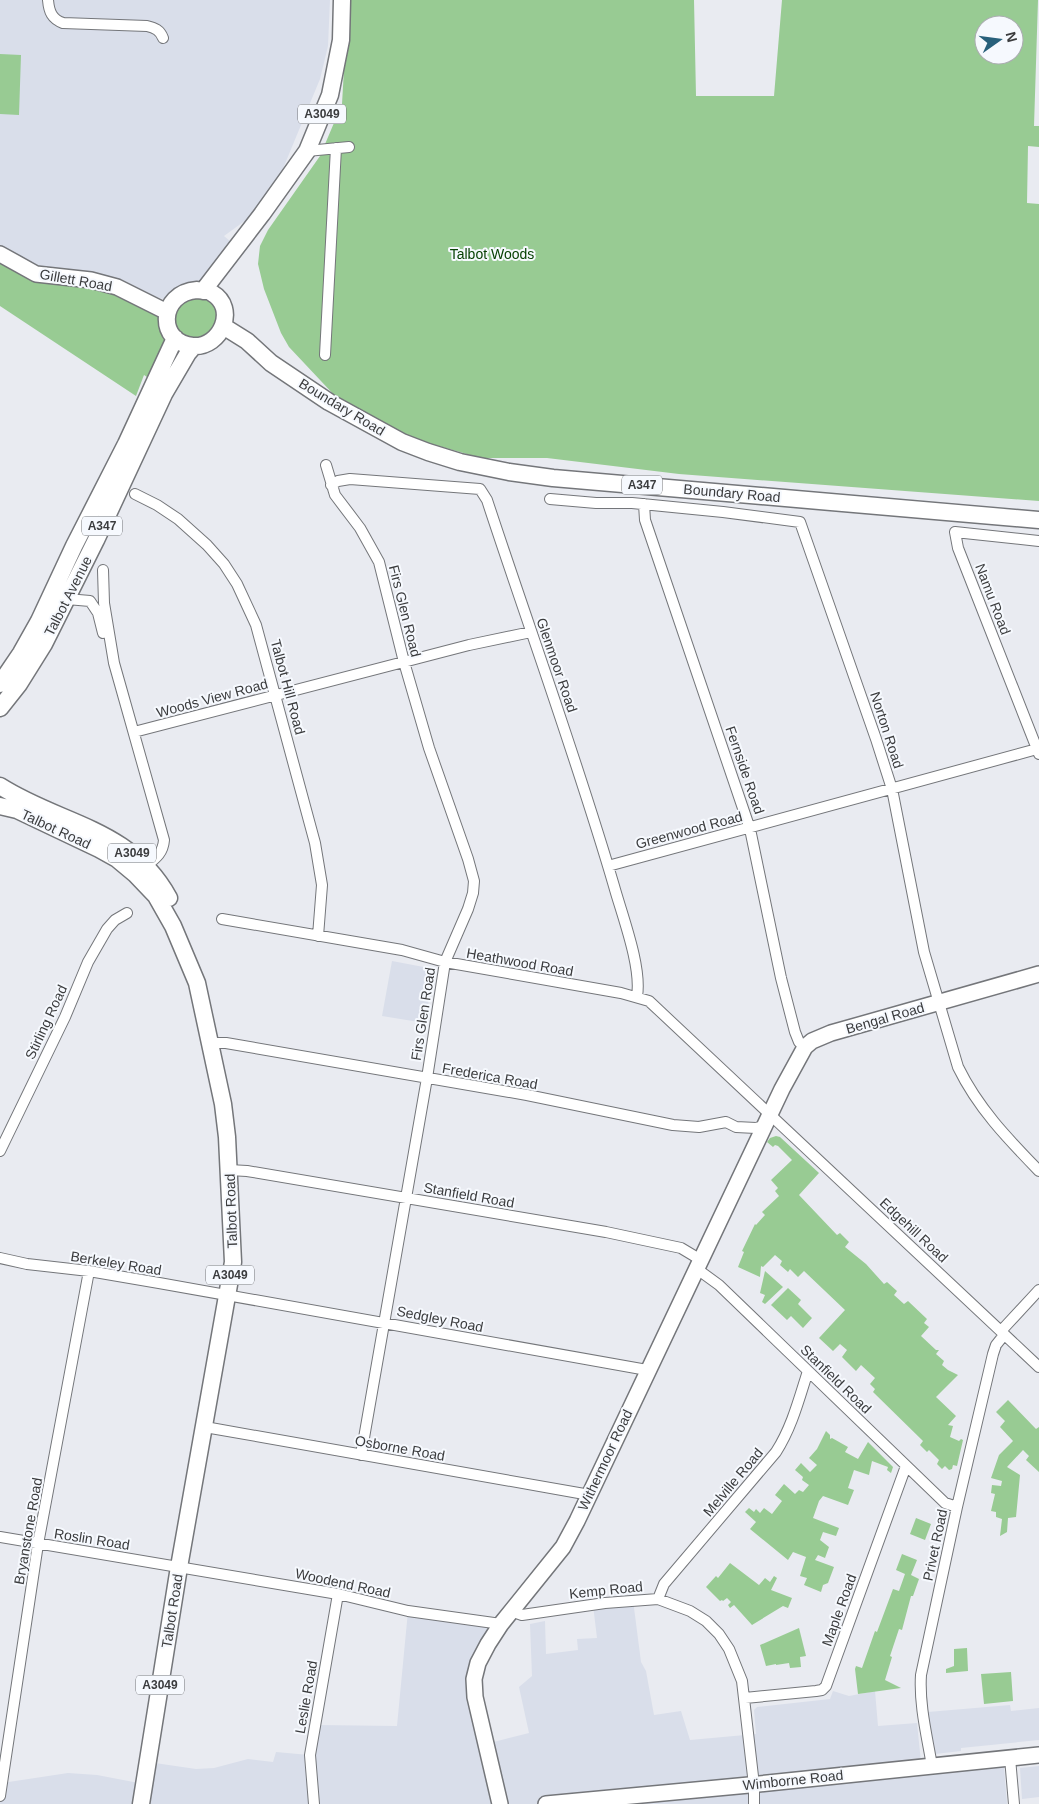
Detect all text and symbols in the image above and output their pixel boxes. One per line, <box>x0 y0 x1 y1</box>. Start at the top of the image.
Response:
north arrow <box>974 15 1024 65</box>
text: N <box>1003 30 1021 44</box>
road number: A3049 <box>298 105 346 124</box>
park label: Talbot Woods <box>450 246 534 262</box>
street label: Gillett Road <box>39 266 113 294</box>
street label: Boundary Road <box>296 375 388 439</box>
road number: A347 <box>622 476 662 494</box>
street label: Boundary Road <box>683 481 781 505</box>
road number: A347 <box>82 516 122 536</box>
street label: Talbot Avenue <box>41 553 95 639</box>
street label: Namu Road <box>972 561 1014 637</box>
street label: Firs Glen Road <box>386 563 424 659</box>
street label: Glenmoor Road <box>533 616 581 714</box>
street label: Talbot Hill Road <box>268 638 308 736</box>
street label: Woods View Road <box>155 675 269 721</box>
street label: Norton Road <box>867 690 907 770</box>
street label: Fernside Road <box>722 724 768 816</box>
street label: Talbot Road <box>19 806 93 852</box>
street label: Greenwood Road <box>634 808 744 852</box>
road number: A3049 <box>108 844 156 862</box>
street label: Heathwood Road <box>465 945 575 979</box>
street label: Firs Glen Road <box>408 966 438 1062</box>
street label: Stirling Road <box>22 982 70 1062</box>
street label: Bengal Road <box>844 999 926 1037</box>
street label: Frederica Road <box>441 1060 539 1092</box>
street label: Talbot Road <box>222 1173 240 1249</box>
street label: Stanfield Road <box>422 1179 516 1211</box>
street label: Edgehill Road <box>877 1194 951 1266</box>
street label: Berkeley Road <box>69 1248 163 1278</box>
road number: A3049 <box>206 1266 254 1284</box>
street label: Sedgley Road <box>395 1303 485 1335</box>
street label: Stanfield Road <box>797 1341 875 1417</box>
street label: Withermoor Road <box>575 1407 635 1513</box>
street label: Osborne Road <box>354 1432 446 1464</box>
street label: Melville Road <box>700 1445 766 1519</box>
street label: Bryanstone Road <box>11 1476 45 1586</box>
street label: Privet Road <box>920 1508 950 1582</box>
street label: Roslin Road <box>53 1525 131 1553</box>
street label: Woodend Road <box>294 1565 392 1601</box>
street label: Maple Road <box>819 1572 859 1648</box>
street label: Talbot Road <box>158 1573 186 1649</box>
street label: Kemp Road <box>568 1578 644 1602</box>
street label: Leslie Road <box>292 1659 320 1735</box>
road number: A3049 <box>136 1676 184 1694</box>
street label: Wimborne Road <box>742 1767 844 1793</box>

